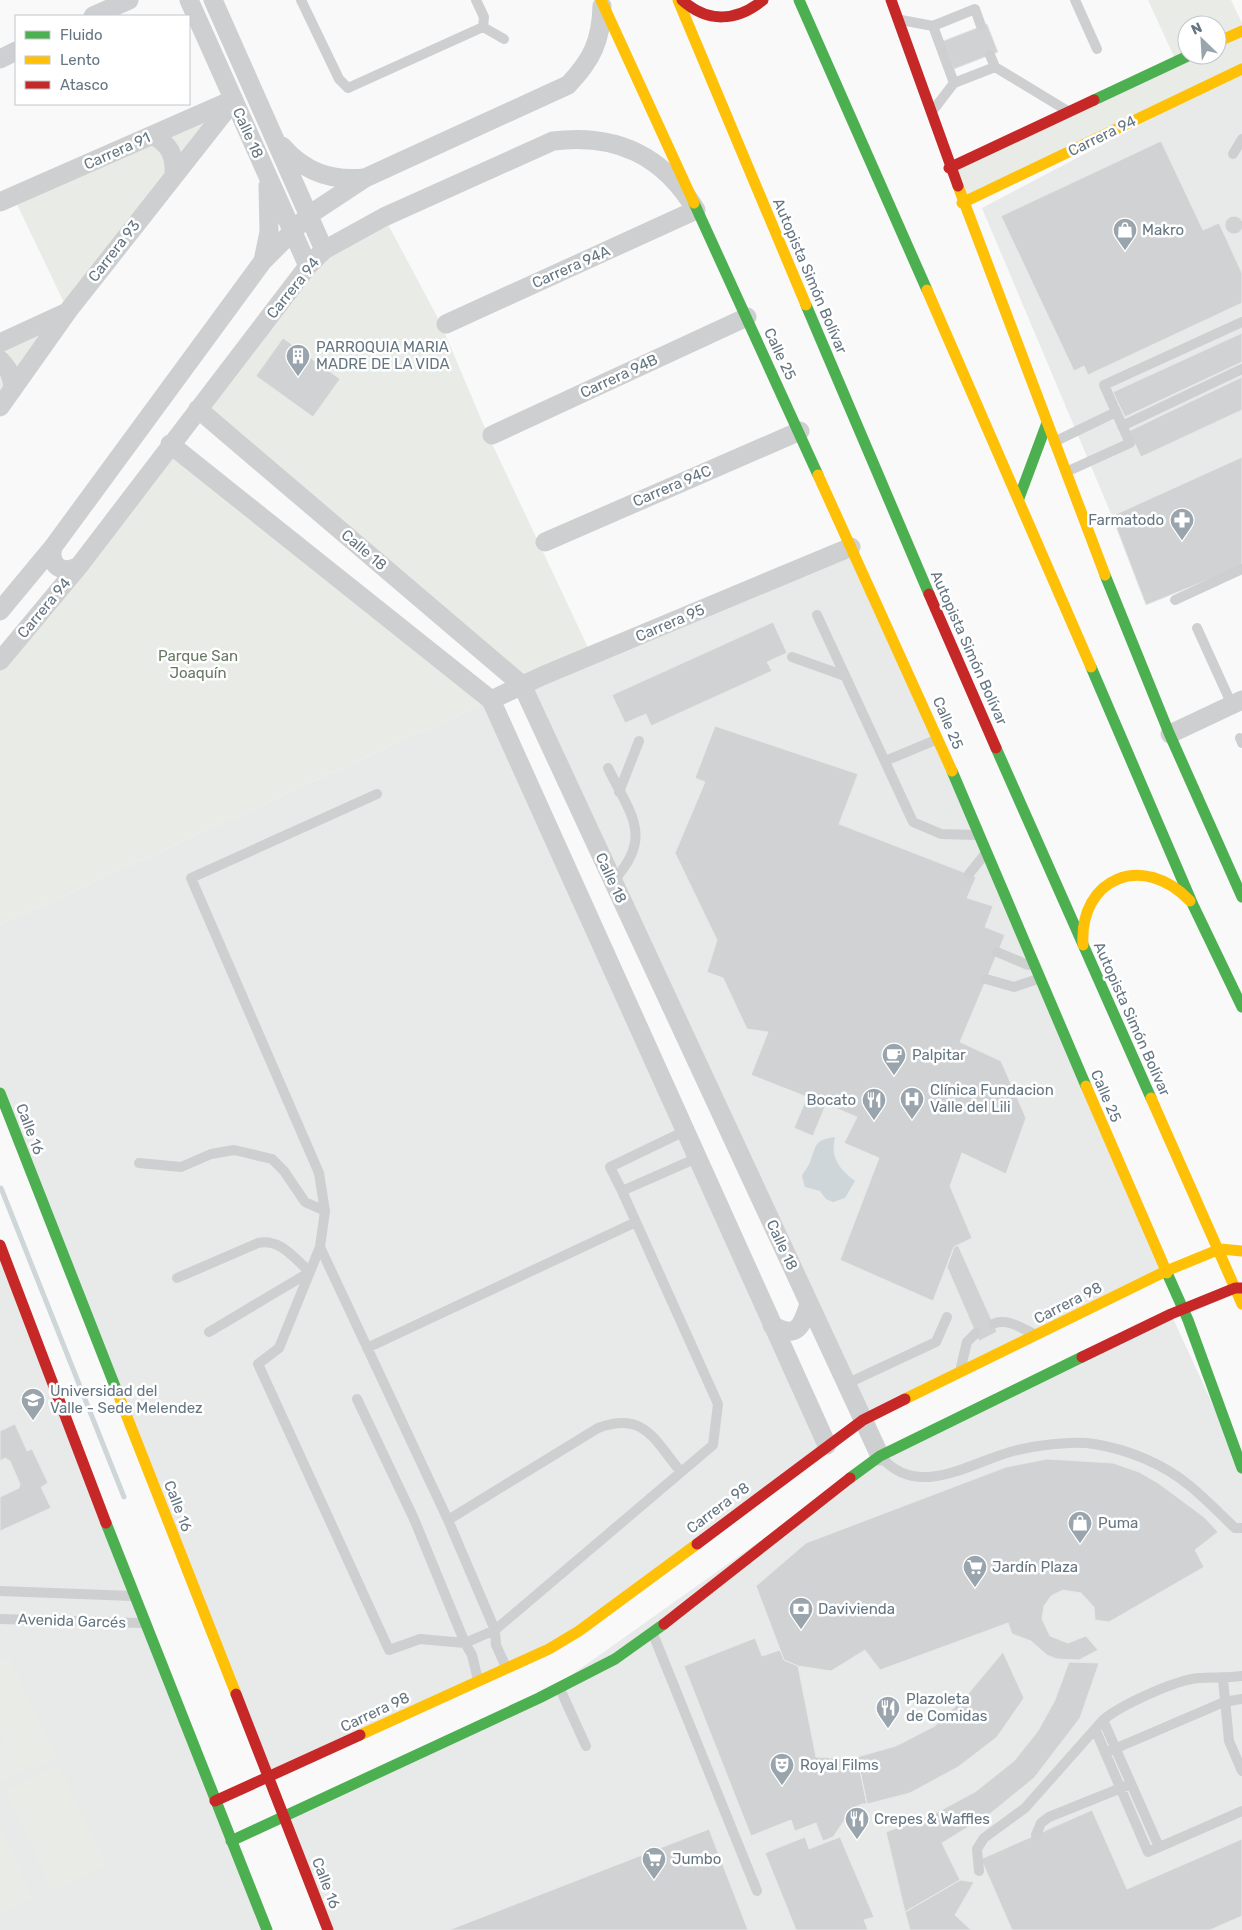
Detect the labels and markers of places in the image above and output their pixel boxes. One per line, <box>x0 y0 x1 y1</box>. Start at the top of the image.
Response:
shop icon: Makro <box>1112 217 1138 251</box>
place label: Makro <box>1142 221 1184 239</box>
place label: PARROQUIA MARIA MADRE DE LA VIDA <box>316 338 449 373</box>
building icon: PARROQUIA MARIA MADRE DE LA VIDA <box>285 343 311 377</box>
pharmacy icon: Farmatodo <box>1169 507 1195 541</box>
place label: Farmatodo <box>1088 511 1164 529</box>
cafe icon: Palpitar <box>881 1042 907 1076</box>
place label: Palpitar <box>912 1046 966 1064</box>
place label: Clínica Fundacion Valle del Lili <box>930 1081 1054 1116</box>
hospital icon: Clínica Fundacion Valle del Lili <box>899 1086 925 1120</box>
restaurant icon: Bocato <box>861 1087 887 1121</box>
place label: Bocato <box>806 1091 856 1109</box>
place label: Universidad del Valle - Sede Melendez <box>50 1382 203 1417</box>
school or university icon: Universidad del Valle - Sede Melendez <box>20 1387 46 1421</box>
shop icon: Puma <box>1067 1510 1093 1544</box>
place label: Puma <box>1098 1514 1138 1532</box>
supermarket icon: Jardín Plaza <box>962 1554 988 1588</box>
place label: Jardín Plaza <box>992 1558 1078 1576</box>
bank icon: Davivienda <box>788 1596 814 1630</box>
place label: Davivienda <box>818 1600 895 1618</box>
place label: Plazoleta de Comidas <box>906 1690 988 1725</box>
restaurant icon: Plazoleta de Comidas <box>875 1695 901 1729</box>
theatre icon: Royal Films <box>769 1752 795 1786</box>
place label: Royal Films <box>800 1756 879 1774</box>
restaurant icon: Crepes & Waffles <box>844 1806 870 1840</box>
place label: Crepes & Waffles <box>874 1810 990 1828</box>
supermarket icon: Jumbo <box>641 1846 667 1880</box>
place label: Jumbo <box>672 1850 721 1868</box>

